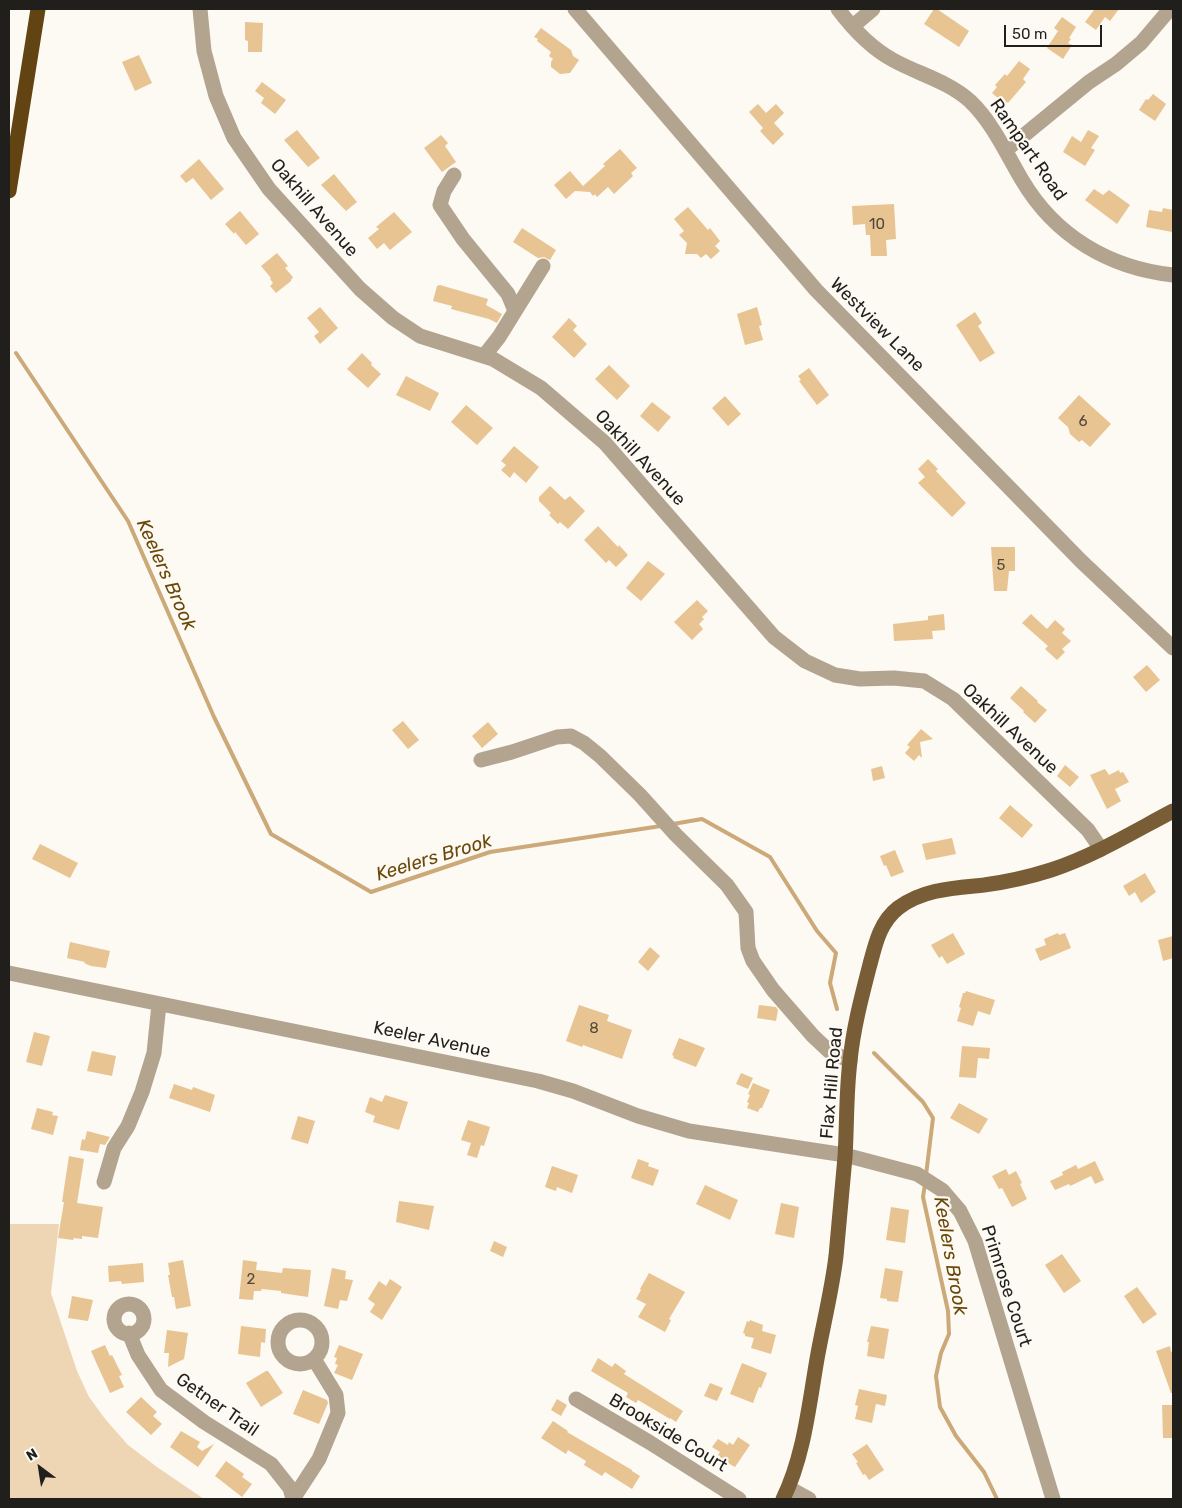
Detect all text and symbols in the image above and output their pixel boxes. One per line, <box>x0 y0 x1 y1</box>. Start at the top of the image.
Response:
scale bar <box>1007 15 1104 47</box>
text: 50 m <box>1012 25 1047 43</box>
street label: Rampart Road <box>985 95 1071 205</box>
street label: Oakhill Avenue <box>266 155 362 261</box>
house number: 10 <box>869 216 885 234</box>
street label: Westview Lane <box>825 273 929 377</box>
street label: Oakhill Avenue <box>590 406 690 510</box>
house number: 6 <box>1078 413 1088 431</box>
water label: Keelers Brook <box>131 516 201 634</box>
house number: 5 <box>997 557 1005 575</box>
street label: Oakhill Avenue <box>958 679 1062 779</box>
water label: Keelers Brook <box>373 830 495 886</box>
street label: Keeler Avenue <box>371 1017 493 1063</box>
house number: 8 <box>589 1020 599 1038</box>
street label: Flax Hill Road <box>816 1026 848 1140</box>
water label: Keelers Brook <box>928 1195 972 1317</box>
street label: Primrose Court <box>976 1223 1036 1349</box>
house number: 2 <box>247 1271 255 1289</box>
street label: Getner Trail <box>172 1369 262 1441</box>
street label: Brookside Court <box>605 1389 731 1477</box>
north arrow <box>15 1443 65 1493</box>
text: N <box>23 1445 41 1465</box>

